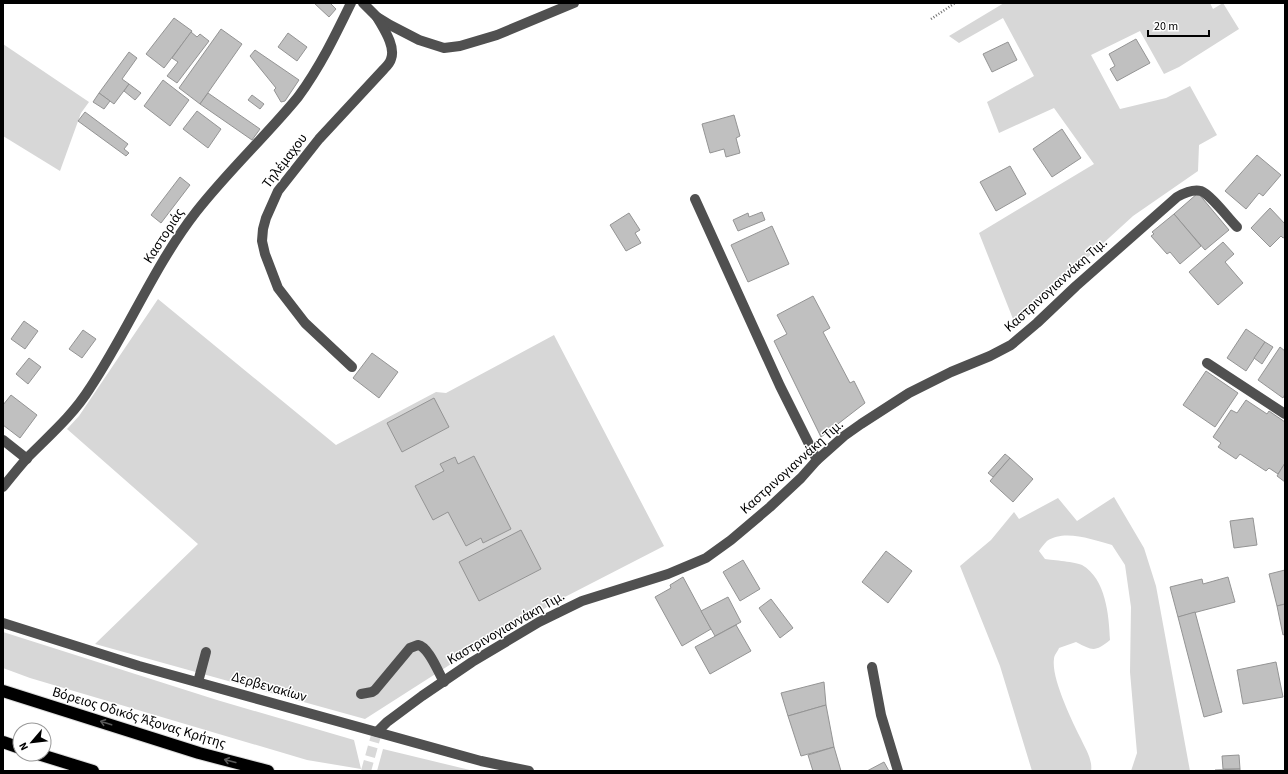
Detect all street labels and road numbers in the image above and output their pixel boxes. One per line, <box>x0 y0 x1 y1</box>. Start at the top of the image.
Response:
street label: Τηλέμαχου <box>258 129 312 193</box>
street label: Καστοριάς <box>139 204 189 268</box>
street label: Καστρινογιαννάκη Τιμ. <box>1000 233 1112 337</box>
street label: Καστρινογιαννάκη Τιμ. <box>736 415 848 519</box>
street label: Καστρινογιαννάκη Τιμ. <box>443 586 569 670</box>
street label: Δερβενακίων <box>229 667 309 707</box>
street label: Βόρειος Οδικός Άξονας Κρήτης <box>50 682 228 754</box>

